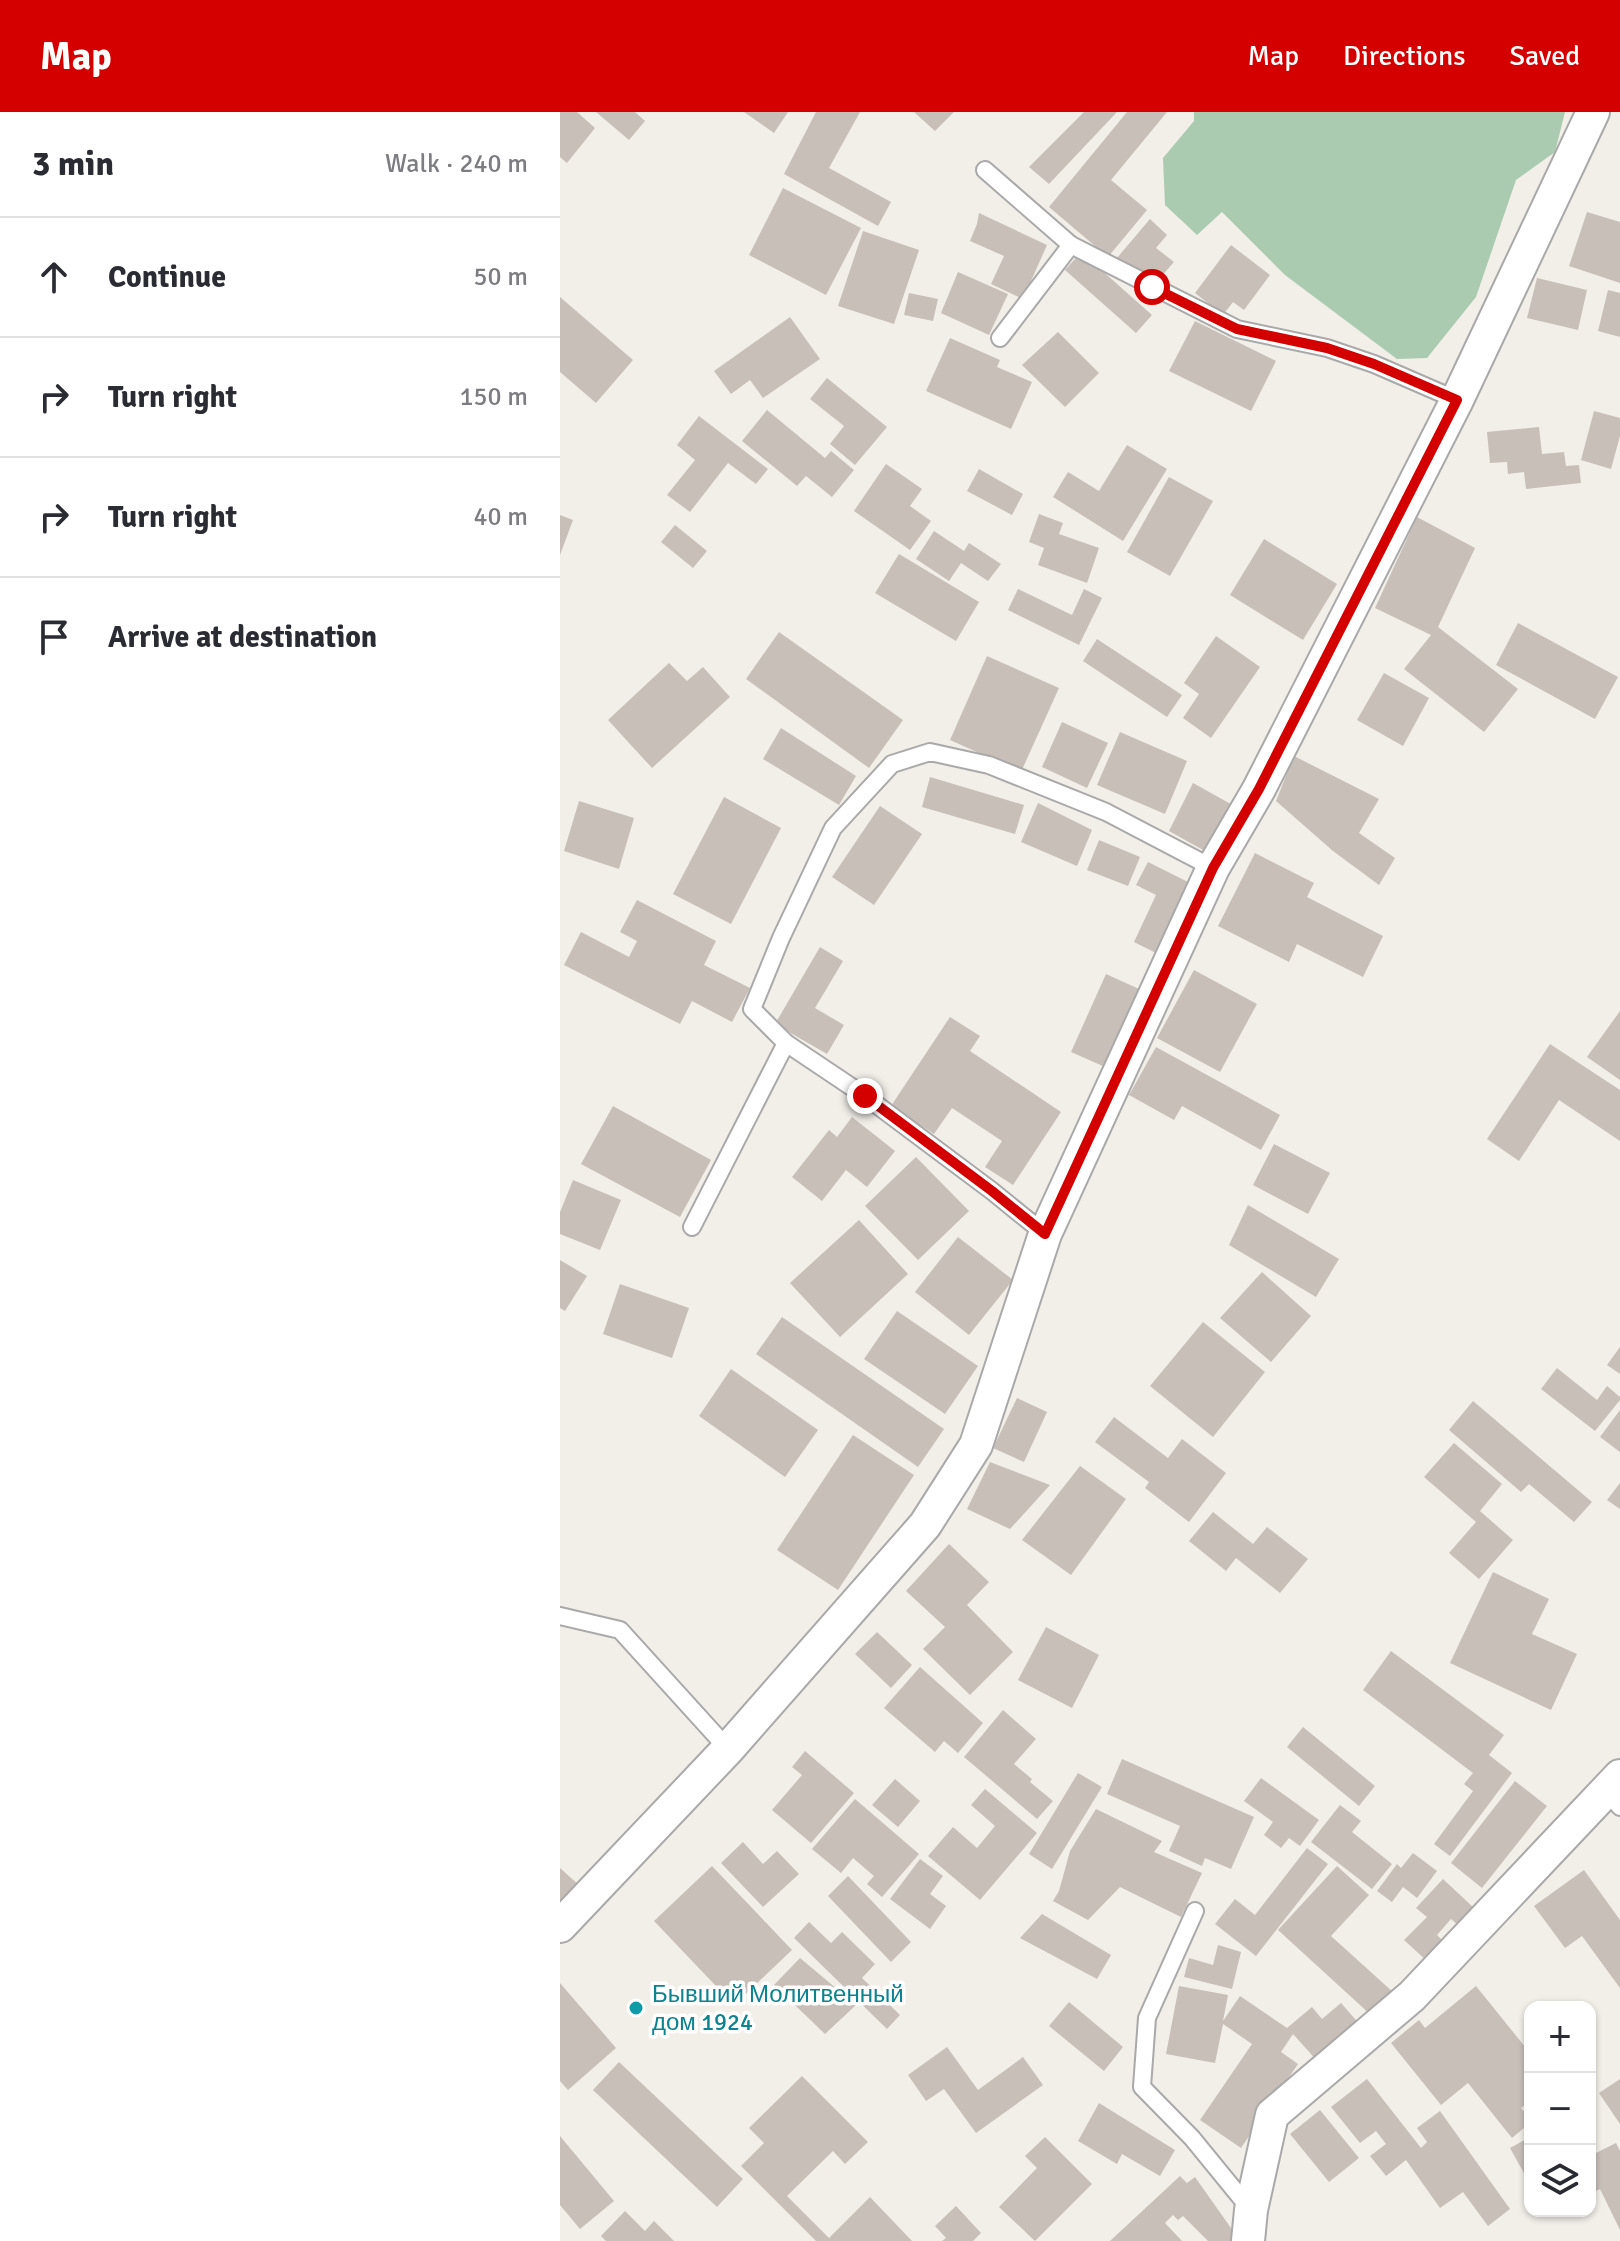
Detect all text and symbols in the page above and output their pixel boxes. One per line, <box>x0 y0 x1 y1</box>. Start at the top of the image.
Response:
text: Map <box>40 33 112 80</box>
text: Map <box>1247 39 1299 73</box>
text: Directions <box>1343 39 1465 73</box>
text: Saved <box>1509 39 1580 73</box>
text: 3 min <box>32 143 114 185</box>
text: Walk · 240 m <box>385 148 528 180</box>
icon: ahead <box>32 255 76 299</box>
text: Continue <box>108 259 226 296</box>
text: 50 m <box>473 261 528 293</box>
route start <box>1134 269 1170 305</box>
icon: right <box>32 375 76 419</box>
text: Turn right <box>108 379 237 416</box>
text: 150 m <box>459 381 528 413</box>
icon: right <box>32 495 76 539</box>
text: Turn right <box>108 499 237 536</box>
text: 40 m <box>473 501 528 533</box>
icon: arrive <box>32 615 76 659</box>
text: Arrive at destination <box>108 619 377 656</box>
route end <box>847 1078 883 1114</box>
place label: Бывший Молитвенный дом 1924 <box>652 1979 904 2037</box>
marker: Бывший Молитвенный дом 1924 <box>627 1999 645 2017</box>
map controls <box>1524 2001 1596 2217</box>
button: + <box>1524 2001 1596 2073</box>
button: − <box>1524 2073 1596 2145</box>
button: layers <box>1524 2145 1596 2217</box>

